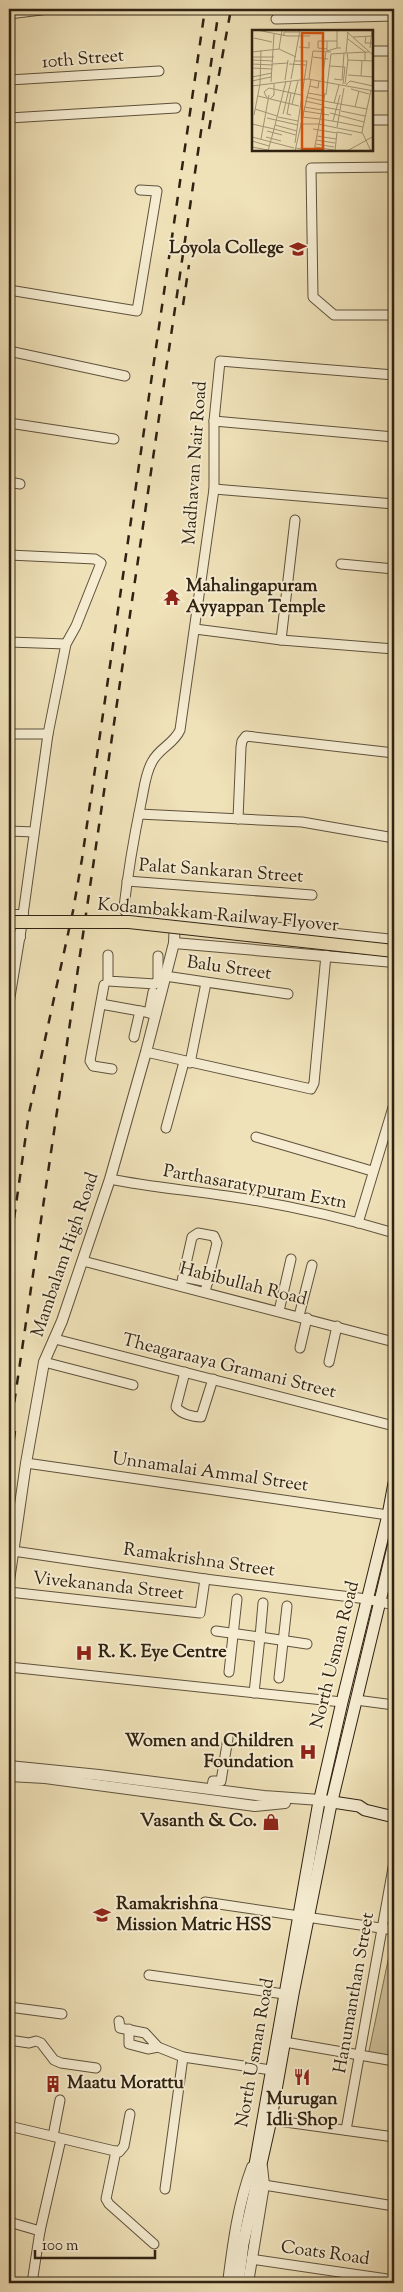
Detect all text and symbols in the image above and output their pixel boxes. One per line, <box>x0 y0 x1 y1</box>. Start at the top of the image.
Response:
inset map <box>252 30 373 151</box>
street label: 10th Street <box>41 43 125 77</box>
place label: Loyola College <box>169 236 285 262</box>
school or university icon: Loyola College <box>288 239 308 259</box>
street label: Madhavan Nair Road <box>177 380 215 546</box>
place label: Mahalingapuram Ayyappan Temple <box>186 574 326 621</box>
temple icon: Mahalingapuram Ayyappan Temple <box>162 587 182 607</box>
street label: Palat Sankaran Street <box>138 853 304 891</box>
street label: Kodambakkam Railway Flyover <box>96 892 340 940</box>
street label: Balu Street <box>185 950 273 988</box>
street label: Parthasaratypuram Extn <box>161 1159 349 1217</box>
street label: Mambalam High Road <box>26 1169 106 1341</box>
street label: Habibullah Road <box>177 1257 309 1313</box>
street label: Theagaraaya Gramani Street <box>119 1328 339 1406</box>
street label: Unnamalai Ammal Street <box>110 1446 310 1500</box>
street label: Ramakrishna Street <box>122 1538 276 1584</box>
street label: Vivekananda Street <box>31 1566 185 1608</box>
street label: North Usman Road <box>305 1579 367 1731</box>
place label: R. K. Eye Centre <box>98 1640 227 1666</box>
hospital icon: R. K. Eye Centre <box>74 1643 94 1663</box>
place label: Women and Children Foundation <box>125 1729 294 1776</box>
hospital icon: Women and Children Foundation <box>298 1742 318 1762</box>
place label: Vasanth & Co. <box>140 1809 257 1835</box>
shop icon: Vasanth & Co. <box>261 1812 281 1832</box>
place label: Ramakrishna Mission Matric HSS <box>116 1892 272 1939</box>
school or university icon: Ramakrishna Mission Matric HSS <box>92 1905 112 1925</box>
street label: Hanumanthan Street <box>328 1910 382 2076</box>
street label: North Usman Road <box>230 1976 282 2130</box>
restaurant icon: Murugan Idli Shop <box>292 2067 312 2087</box>
place label: Maatu Morattu <box>67 2071 185 2097</box>
building icon: Maatu Morattu <box>43 2074 63 2094</box>
place label: Murugan Idli Shop <box>266 2087 338 2134</box>
scale bar <box>35 2227 155 2259</box>
street label: Coats Road <box>279 2235 371 2273</box>
text: 100 m <box>42 2236 79 2257</box>

